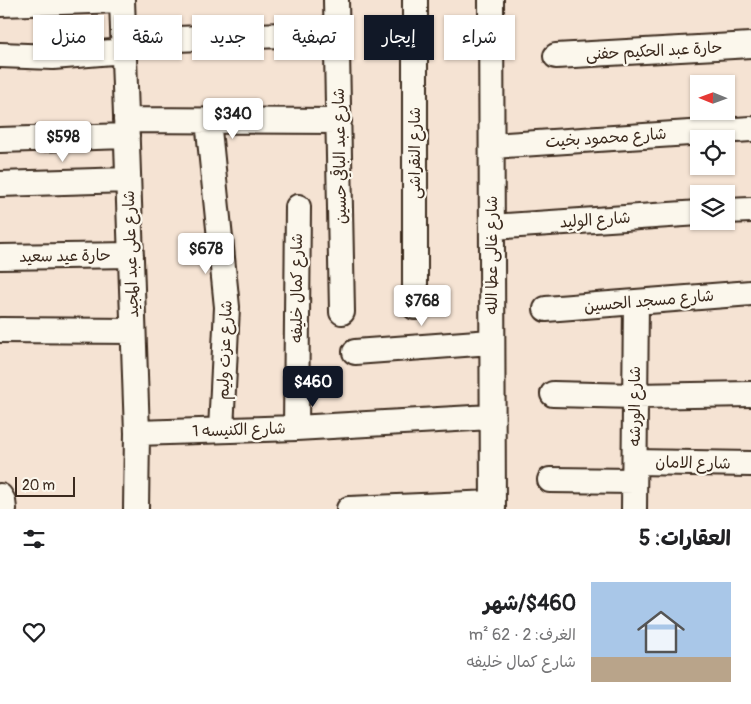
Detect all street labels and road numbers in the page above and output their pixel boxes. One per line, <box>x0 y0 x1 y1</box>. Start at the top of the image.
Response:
street label: حارة عبد الحكيم حفنى <box>585 37 723 67</box>
street label: شارع عبد الباقي حسين <box>328 88 352 224</box>
street label: شارع النقراشى <box>405 107 426 199</box>
street label: شارع محمود بخيت <box>545 124 667 153</box>
street label: شارع على عبد المجيد <box>119 190 144 318</box>
street label: شارع غالى عطا الله <box>482 196 503 314</box>
street label: شارع الوليد <box>559 208 631 233</box>
street label: شارع كمال خليفه <box>287 233 308 343</box>
street label: حارة عيد سعيد <box>19 245 111 267</box>
street label: شارع مسجد الحسين <box>583 285 715 318</box>
street label: شارع عزت وليم <box>213 300 239 400</box>
street label: شارع الورشه <box>625 366 646 446</box>
street label: شارع الكنيسه 1 <box>192 418 286 443</box>
street label: شارع الامان <box>655 452 731 475</box>

